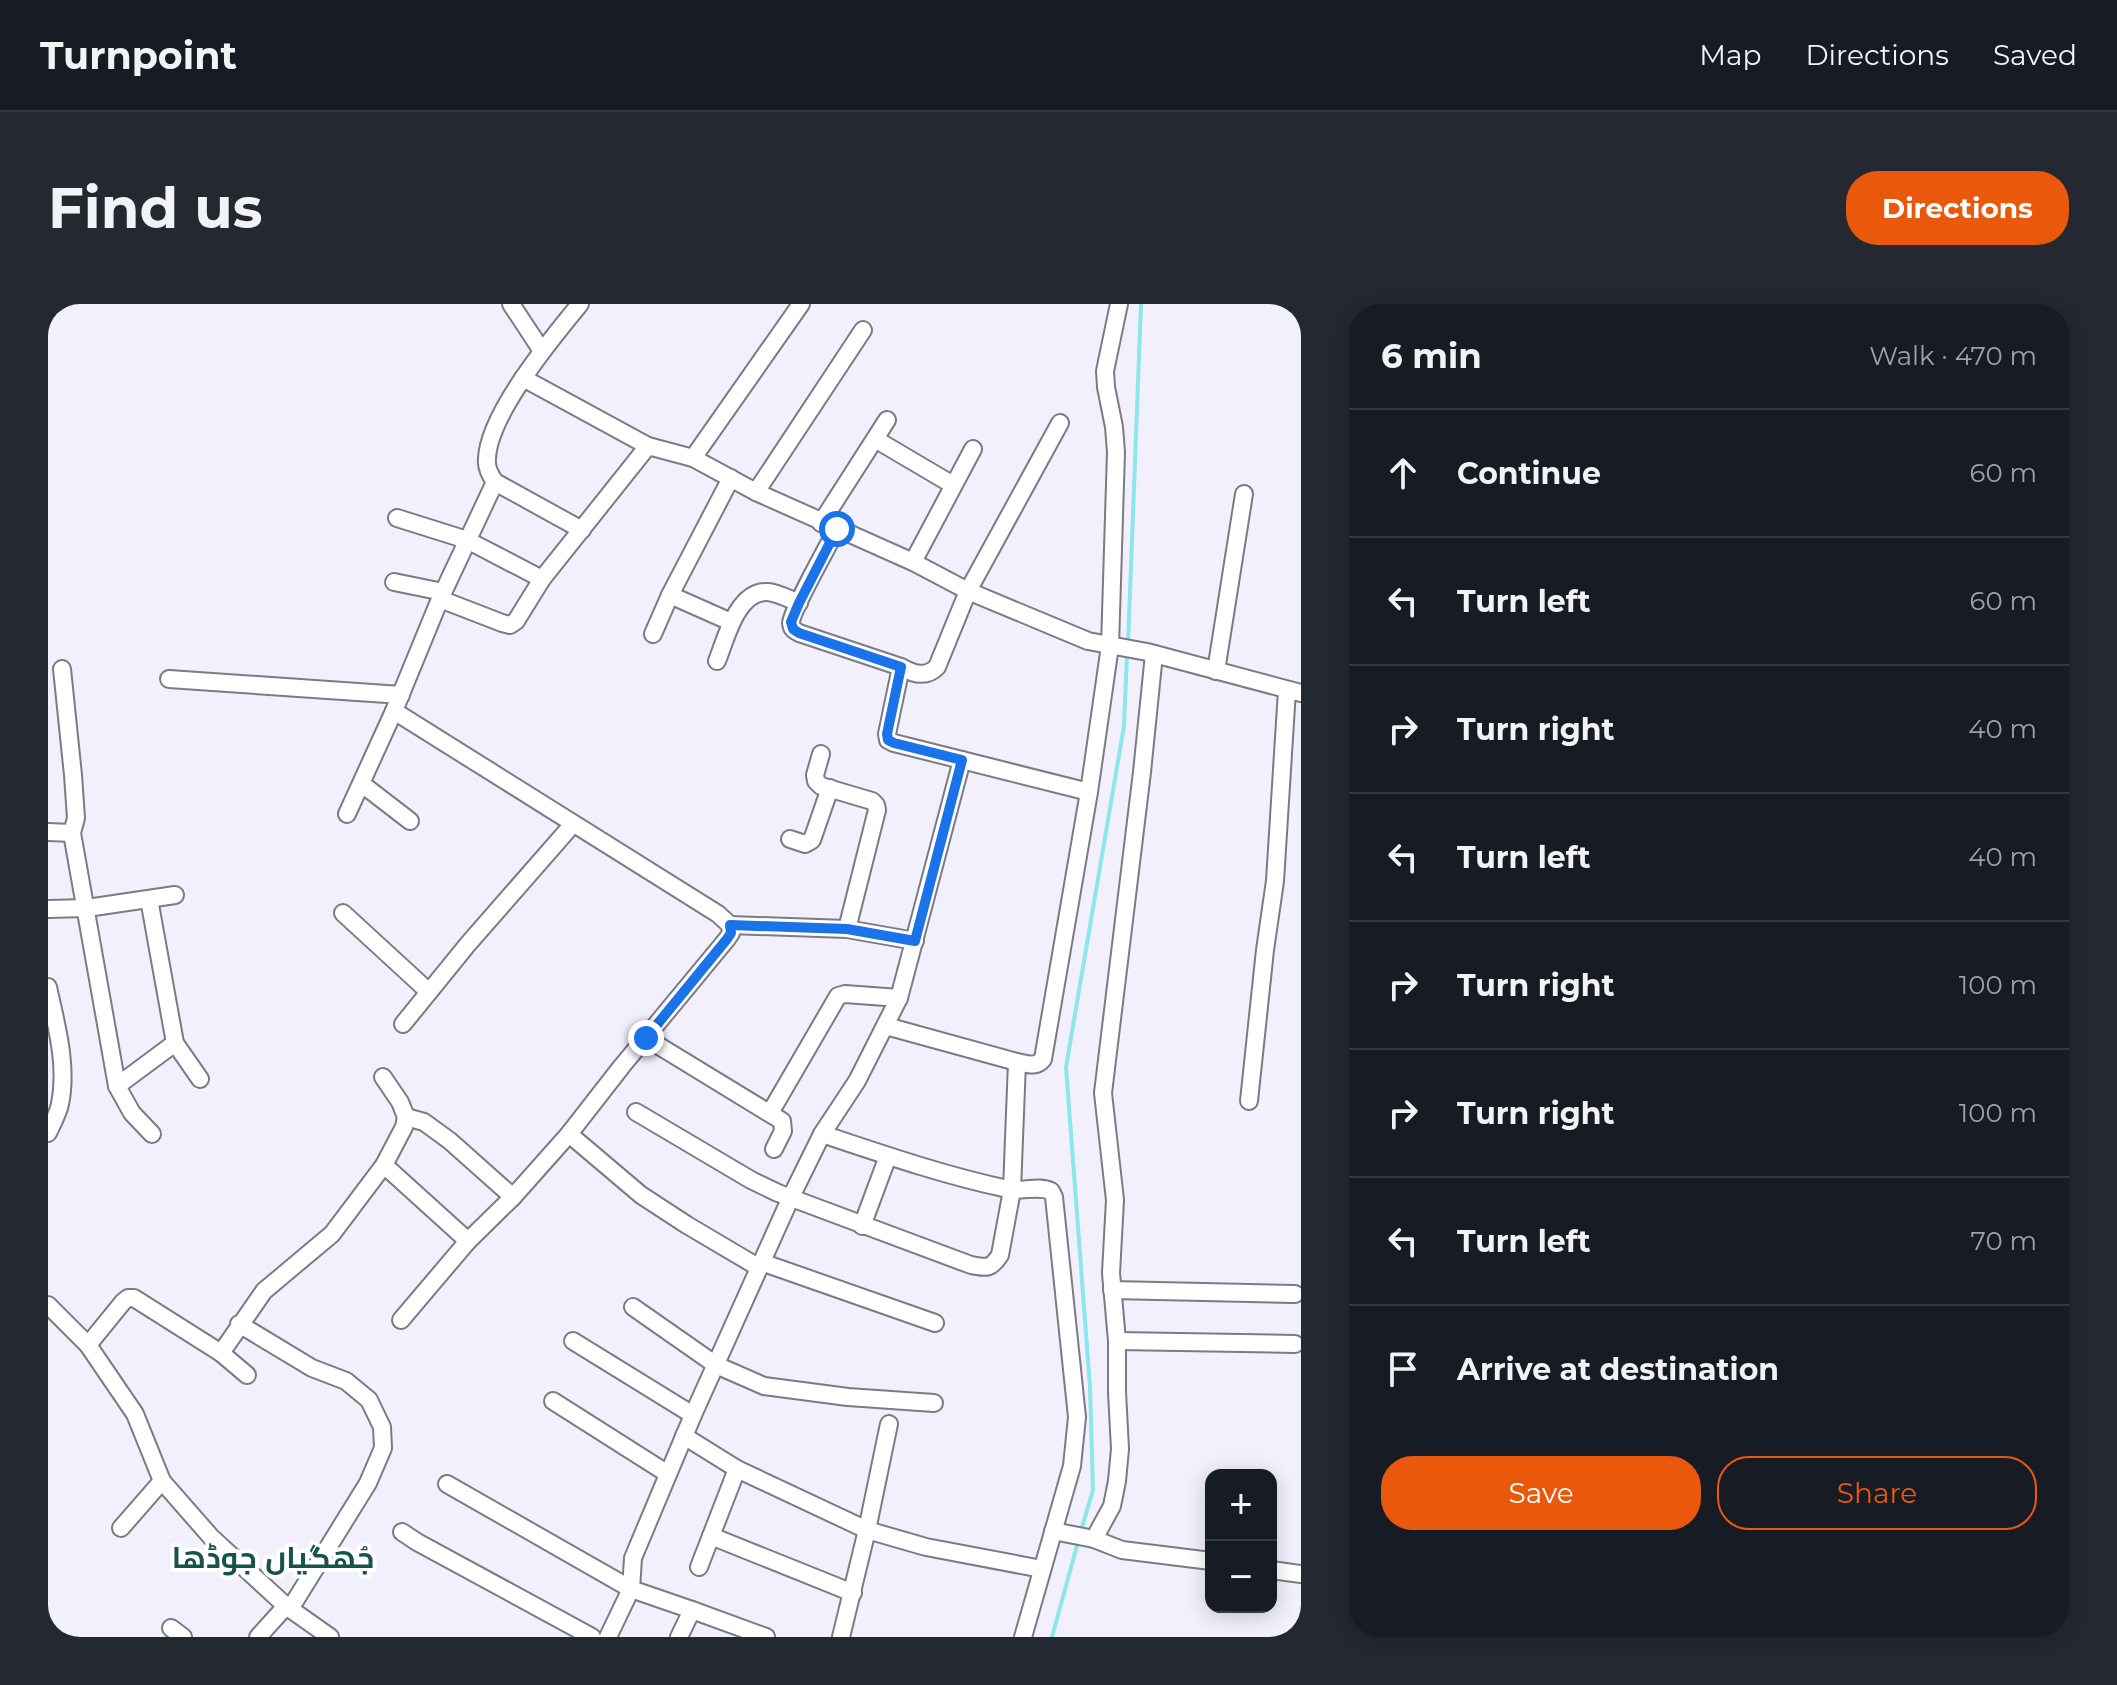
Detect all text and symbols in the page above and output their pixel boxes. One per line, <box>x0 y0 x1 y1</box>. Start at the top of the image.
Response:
text: Turnpoint <box>40 32 237 79</box>
text: Map <box>1699 38 1761 72</box>
text: Directions <box>1805 38 1949 72</box>
text: Saved <box>1993 38 2077 72</box>
button: Directions <box>1846 171 2069 245</box>
text: Find us <box>48 174 262 242</box>
text: 6 min <box>1381 335 1482 377</box>
text: Walk · 470 m <box>1869 340 2037 372</box>
icon: ahead <box>1381 451 1425 495</box>
text: Continue <box>1457 455 1601 492</box>
text: 60 m <box>1970 457 2037 489</box>
route start <box>819 511 855 547</box>
icon: left <box>1381 579 1425 623</box>
text: Turn left <box>1457 583 1590 620</box>
text: 60 m <box>1970 585 2037 617</box>
icon: right <box>1381 707 1425 751</box>
text: Turn right <box>1457 711 1614 748</box>
text: 40 m <box>1968 713 2037 745</box>
icon: left <box>1381 835 1425 879</box>
text: Turn left <box>1457 839 1590 876</box>
text: 40 m <box>1968 841 2037 873</box>
icon: right <box>1381 963 1425 1007</box>
text: Turn right <box>1457 967 1614 1004</box>
text: 100 m <box>1959 969 2037 1001</box>
route end <box>628 1020 664 1056</box>
icon: right <box>1381 1091 1425 1135</box>
text: Turn right <box>1457 1095 1614 1132</box>
text: 100 m <box>1959 1097 2037 1129</box>
icon: left <box>1381 1219 1425 1263</box>
text: Turn left <box>1457 1223 1590 1260</box>
text: 70 m <box>1971 1225 2037 1257</box>
icon: arrive <box>1381 1347 1425 1391</box>
text: Arrive at destination <box>1457 1351 1779 1388</box>
button: Save <box>1381 1456 1701 1530</box>
button: Share <box>1717 1456 2037 1530</box>
map controls <box>1205 1469 1277 1613</box>
button: + <box>1205 1469 1277 1541</box>
district label: جُھگیاں جوڈھا <box>172 1539 374 1576</box>
button: − <box>1205 1541 1277 1613</box>

